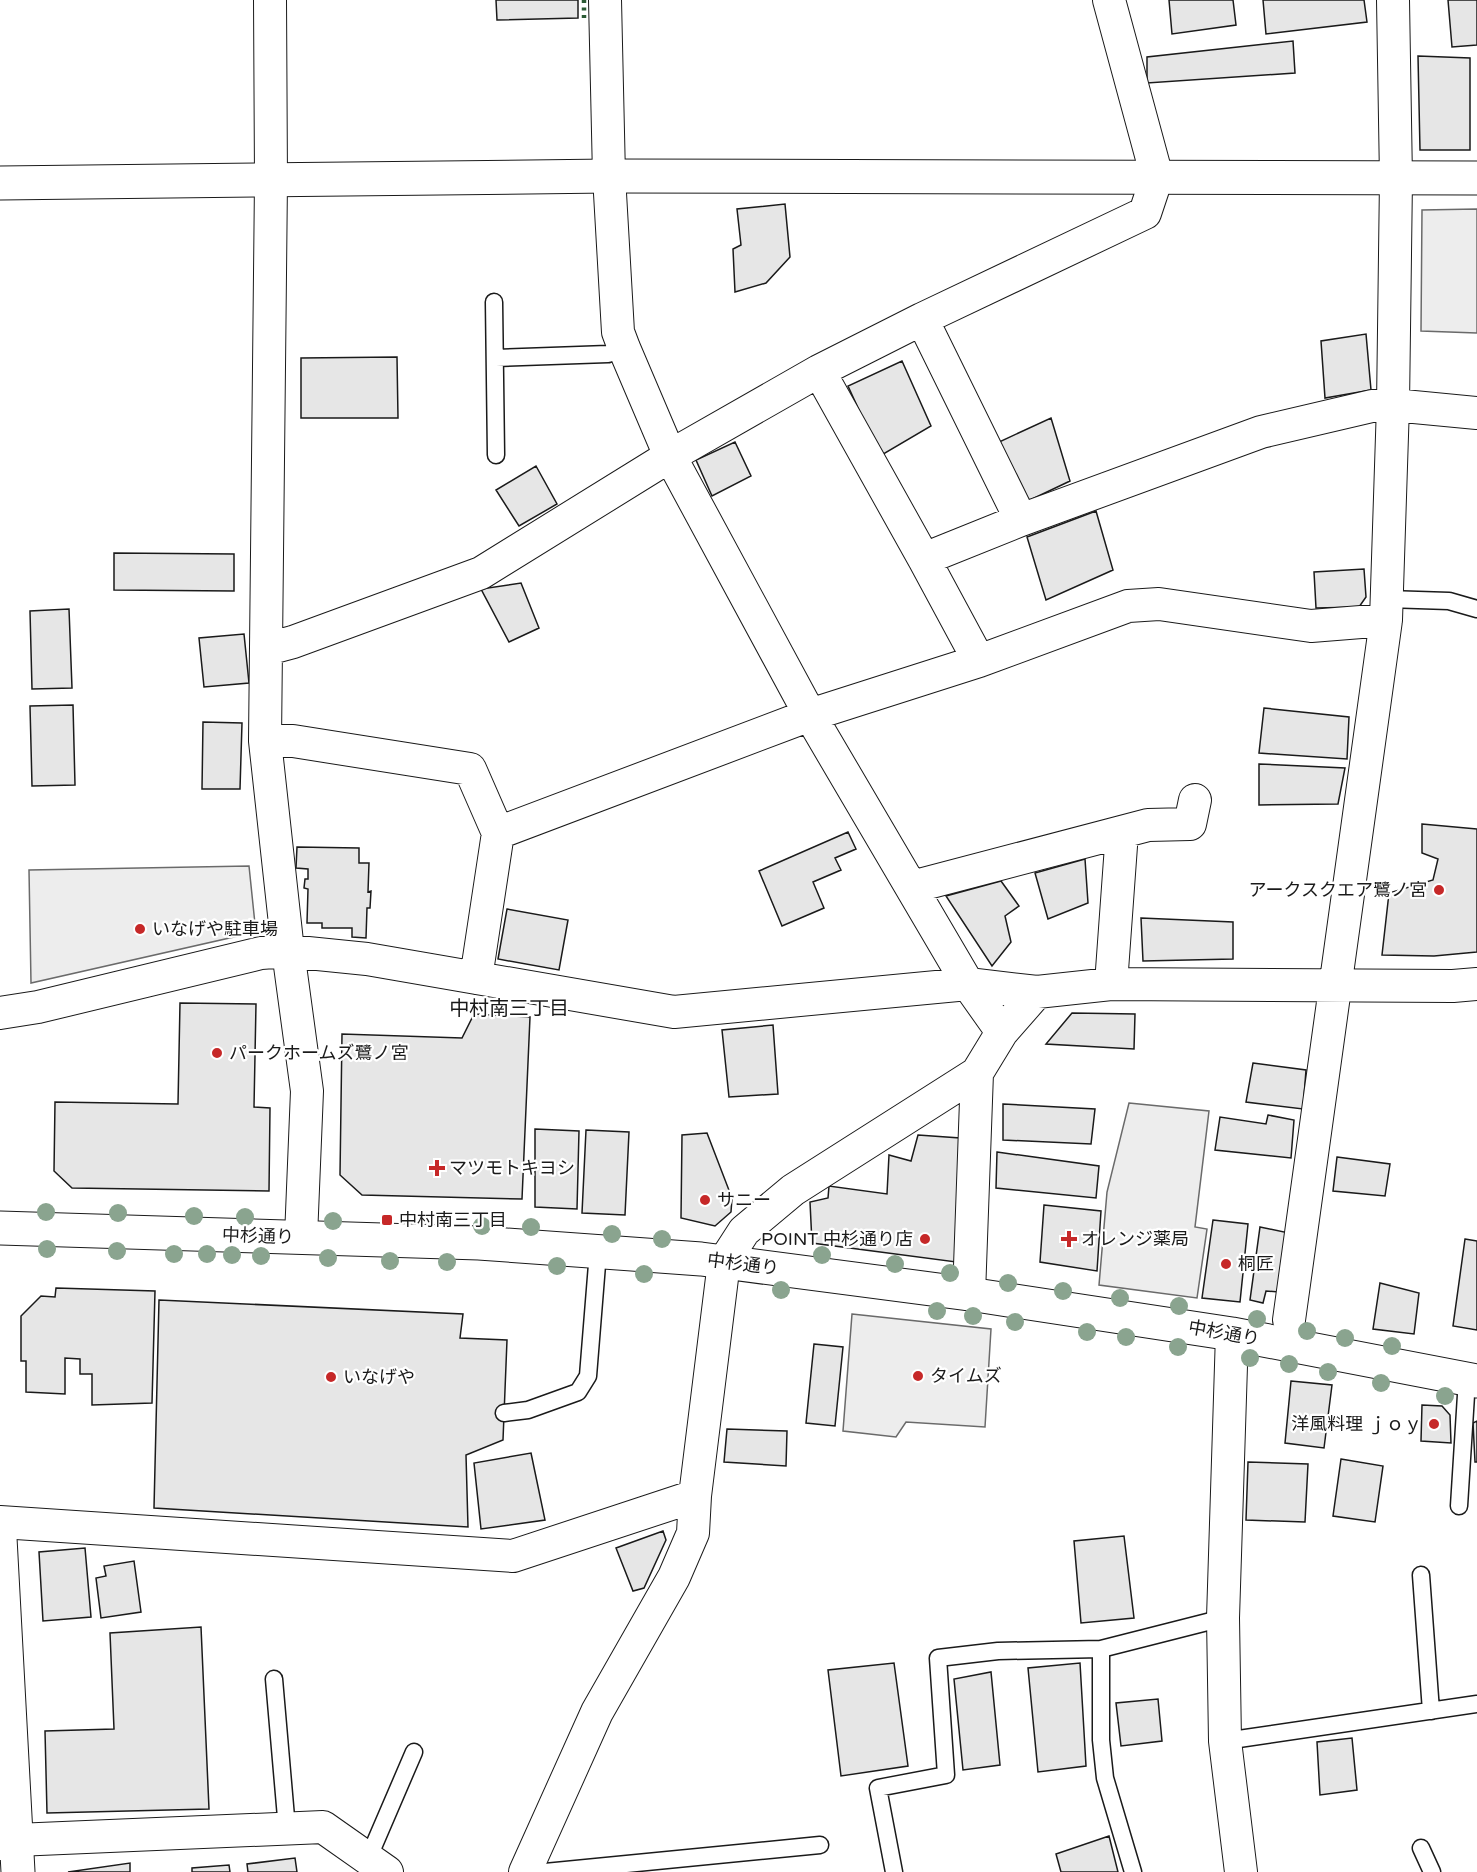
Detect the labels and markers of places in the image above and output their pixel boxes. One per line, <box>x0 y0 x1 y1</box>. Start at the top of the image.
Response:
place label: アークスクエア鷺ノ宮 <box>1249 879 1427 901</box>
marker: アークスクエア鷺ノ宮 <box>1432 883 1446 897</box>
place label: いなげや駐車場 <box>152 918 278 940</box>
marker: いなげや駐車場 <box>133 922 147 936</box>
place label: パークホームズ鷺ノ宮 <box>229 1042 408 1064</box>
marker: パークホームズ鷺ノ宮 <box>210 1046 224 1060</box>
place label: マツモトキヨシ <box>449 1157 575 1179</box>
marker: マツモトキヨシ <box>430 1161 444 1175</box>
place label: サニー <box>717 1189 771 1211</box>
marker: サニー <box>698 1193 712 1207</box>
place label: 中村南三丁目 <box>399 1209 507 1231</box>
marker: 中村南三丁目 <box>380 1213 394 1227</box>
place label: POINT 中杉通り店 <box>761 1228 913 1250</box>
place label: オレンジ薬局 <box>1081 1228 1189 1250</box>
marker: POINT 中杉通り店 <box>918 1232 932 1246</box>
marker: オレンジ薬局 <box>1062 1232 1076 1246</box>
place label: 桐匠 <box>1238 1253 1274 1275</box>
marker: 桐匠 <box>1219 1257 1233 1271</box>
place label: タイムズ <box>930 1365 1002 1387</box>
place label: いなげや <box>343 1366 415 1388</box>
marker: タイムズ <box>911 1369 925 1383</box>
marker: いなげや <box>324 1370 338 1384</box>
place label: 洋風料理 ｊｏｙ <box>1291 1413 1422 1435</box>
marker: 洋風料理 ｊｏｙ <box>1427 1417 1441 1431</box>

